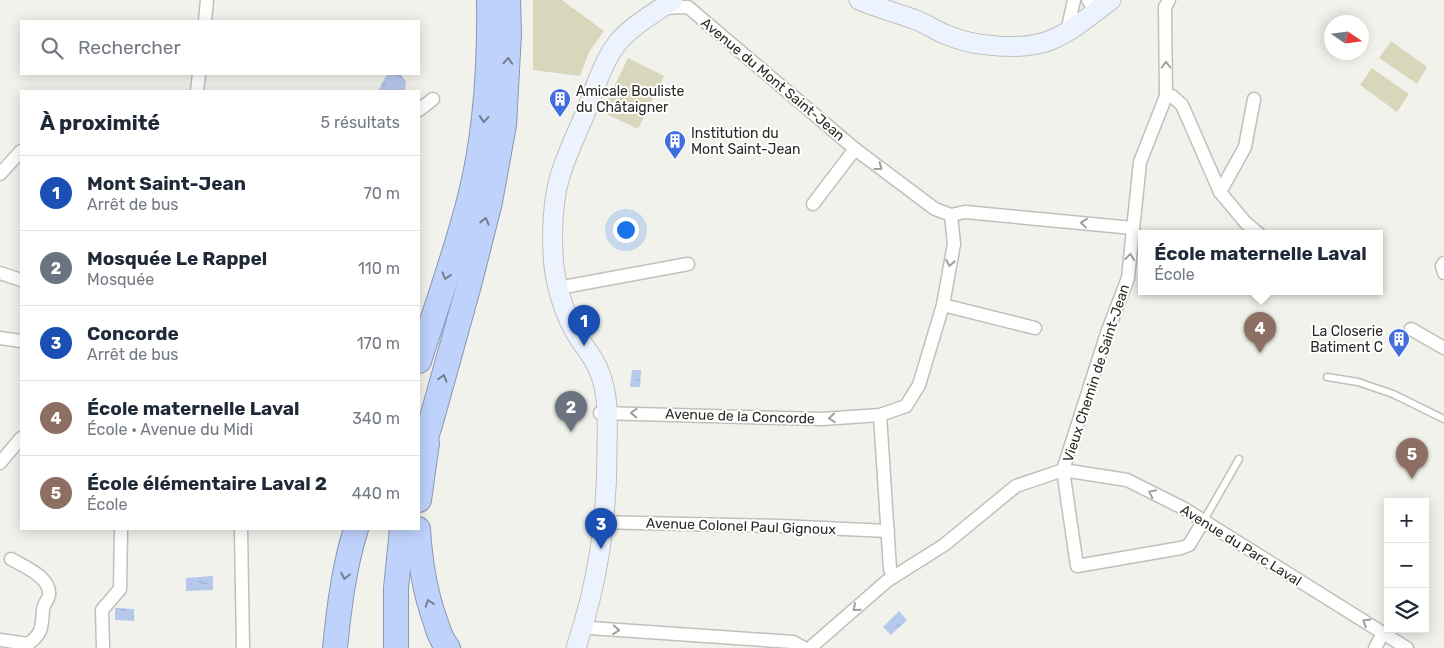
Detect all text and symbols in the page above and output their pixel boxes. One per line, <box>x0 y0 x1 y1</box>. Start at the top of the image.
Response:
street label: Avenue du Mont Saint-Jean <box>697 14 848 144</box>
north arrow <box>1324 15 1369 60</box>
search box <box>20 20 420 75</box>
icon: search <box>38 34 66 62</box>
text: Rechercher <box>78 36 181 59</box>
one-way arrow <box>502 56 513 64</box>
one-way arrow <box>1161 60 1171 68</box>
place label: Amicale Bouliste du Châtaigner <box>576 83 685 116</box>
building icon: Amicale Bouliste du Châtaigner <box>548 87 572 118</box>
text: À proximité <box>40 110 160 135</box>
text: 5 résultats <box>321 113 400 132</box>
one-way arrow <box>478 115 489 123</box>
place label: Institution du Mont Saint-Jean <box>691 125 801 158</box>
building icon: Institution du Mont Saint-Jean <box>663 129 687 160</box>
one-way arrow <box>873 161 883 170</box>
text: Mont Saint-Jean <box>87 172 246 195</box>
text: 1 <box>52 184 60 203</box>
text: 70 m <box>363 184 400 203</box>
text: Arrêt de bus <box>87 195 179 214</box>
your location <box>613 217 639 243</box>
one-way arrow <box>480 218 490 226</box>
one-way arrow <box>1080 218 1088 229</box>
popup <box>1138 230 1383 295</box>
text: École maternelle Laval <box>1154 242 1367 265</box>
text: Mosquée Le Rappel <box>87 247 267 270</box>
one-way arrow <box>1124 253 1135 261</box>
text: 2 <box>51 259 61 278</box>
text: 110 m <box>358 259 400 278</box>
one-way arrow <box>946 259 956 268</box>
text: École <box>1154 265 1195 284</box>
text: Mosquée <box>87 270 154 289</box>
one-way arrow <box>442 272 452 280</box>
street label: Vieux Chemin de Saint-Jean <box>1060 282 1133 464</box>
pin: 1 <box>568 305 600 346</box>
pin: 4 <box>1244 312 1276 353</box>
text: Concorde <box>87 322 179 345</box>
place label: La Closerie Batiment C <box>1310 323 1383 356</box>
building icon: La Closerie Batiment C <box>1387 327 1411 358</box>
text: 3 <box>51 334 61 353</box>
text: 170 m <box>357 334 400 353</box>
text: Arrêt de bus <box>87 345 179 364</box>
one-way arrow <box>438 374 448 383</box>
pin: 2 <box>555 391 587 432</box>
text: École maternelle Laval <box>87 397 300 420</box>
street label: Avenue de la Concorde <box>665 405 815 428</box>
one-way arrow <box>630 408 638 418</box>
text: 4 <box>51 409 61 428</box>
text: 340 m <box>352 409 400 428</box>
one-way arrow <box>827 413 835 424</box>
text: École · Avenue du Midi <box>87 420 253 439</box>
pin: 5 <box>1396 438 1428 479</box>
text: École élémentaire Laval 2 <box>87 472 327 495</box>
text: 5 <box>51 484 61 503</box>
text: 440 m <box>352 484 400 503</box>
one-way arrow <box>1148 488 1157 499</box>
text: École <box>87 495 127 514</box>
map controls <box>1384 498 1429 633</box>
button: + <box>1384 498 1429 543</box>
street label: Avenue du Parc Laval <box>1177 501 1304 590</box>
pin: 3 <box>585 508 617 549</box>
street label: Avenue Colonel Paul Gignoux <box>646 515 837 538</box>
button: − <box>1384 543 1429 588</box>
one-way arrow <box>340 572 350 581</box>
button: layers <box>1384 588 1429 633</box>
one-way arrow <box>425 600 435 608</box>
one-way arrow <box>853 602 862 611</box>
one-way arrow <box>1362 619 1371 629</box>
one-way arrow <box>612 624 620 635</box>

